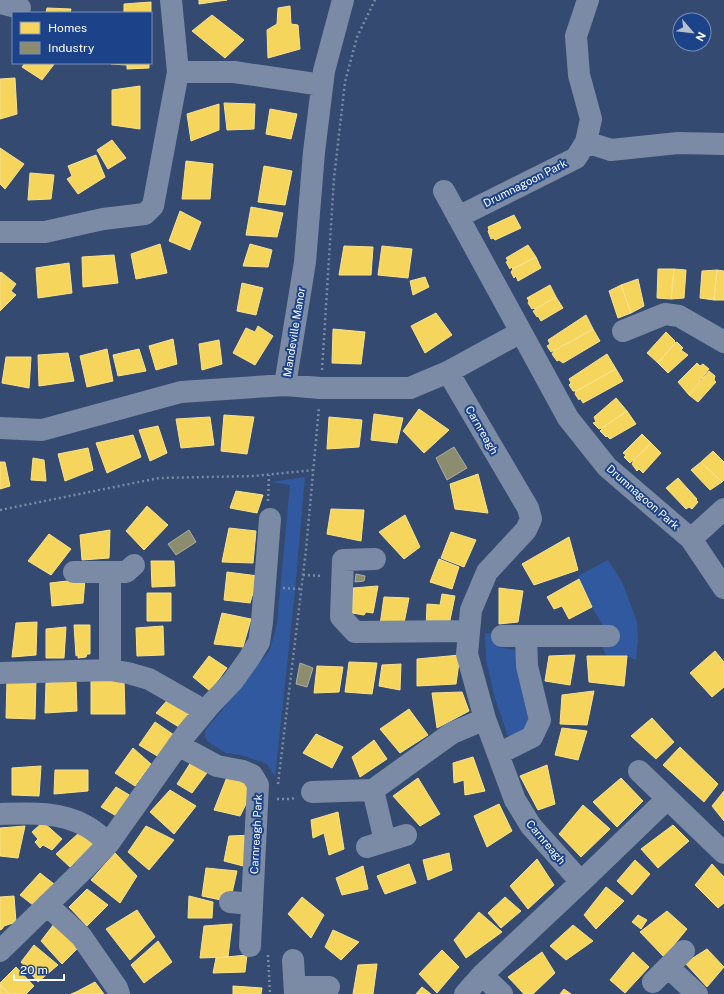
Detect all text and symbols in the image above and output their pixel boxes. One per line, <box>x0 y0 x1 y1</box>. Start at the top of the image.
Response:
legend <box>12 12 152 64</box>
north arrow <box>672 12 712 52</box>
text: Homes <box>48 21 87 35</box>
text: N <box>694 30 708 43</box>
text: Industry <box>48 41 95 55</box>
street label: Drumnagoon Park <box>481 157 569 209</box>
street label: Mandeville Manor <box>281 286 307 378</box>
street label: Carnreagh <box>463 404 501 456</box>
street label: Drumnagoon Park <box>604 462 682 532</box>
street label: Carnreagh Park <box>248 794 264 874</box>
street label: Carnreagh <box>524 818 568 866</box>
scale bar <box>14 956 64 982</box>
text: 20 m <box>20 963 48 977</box>

